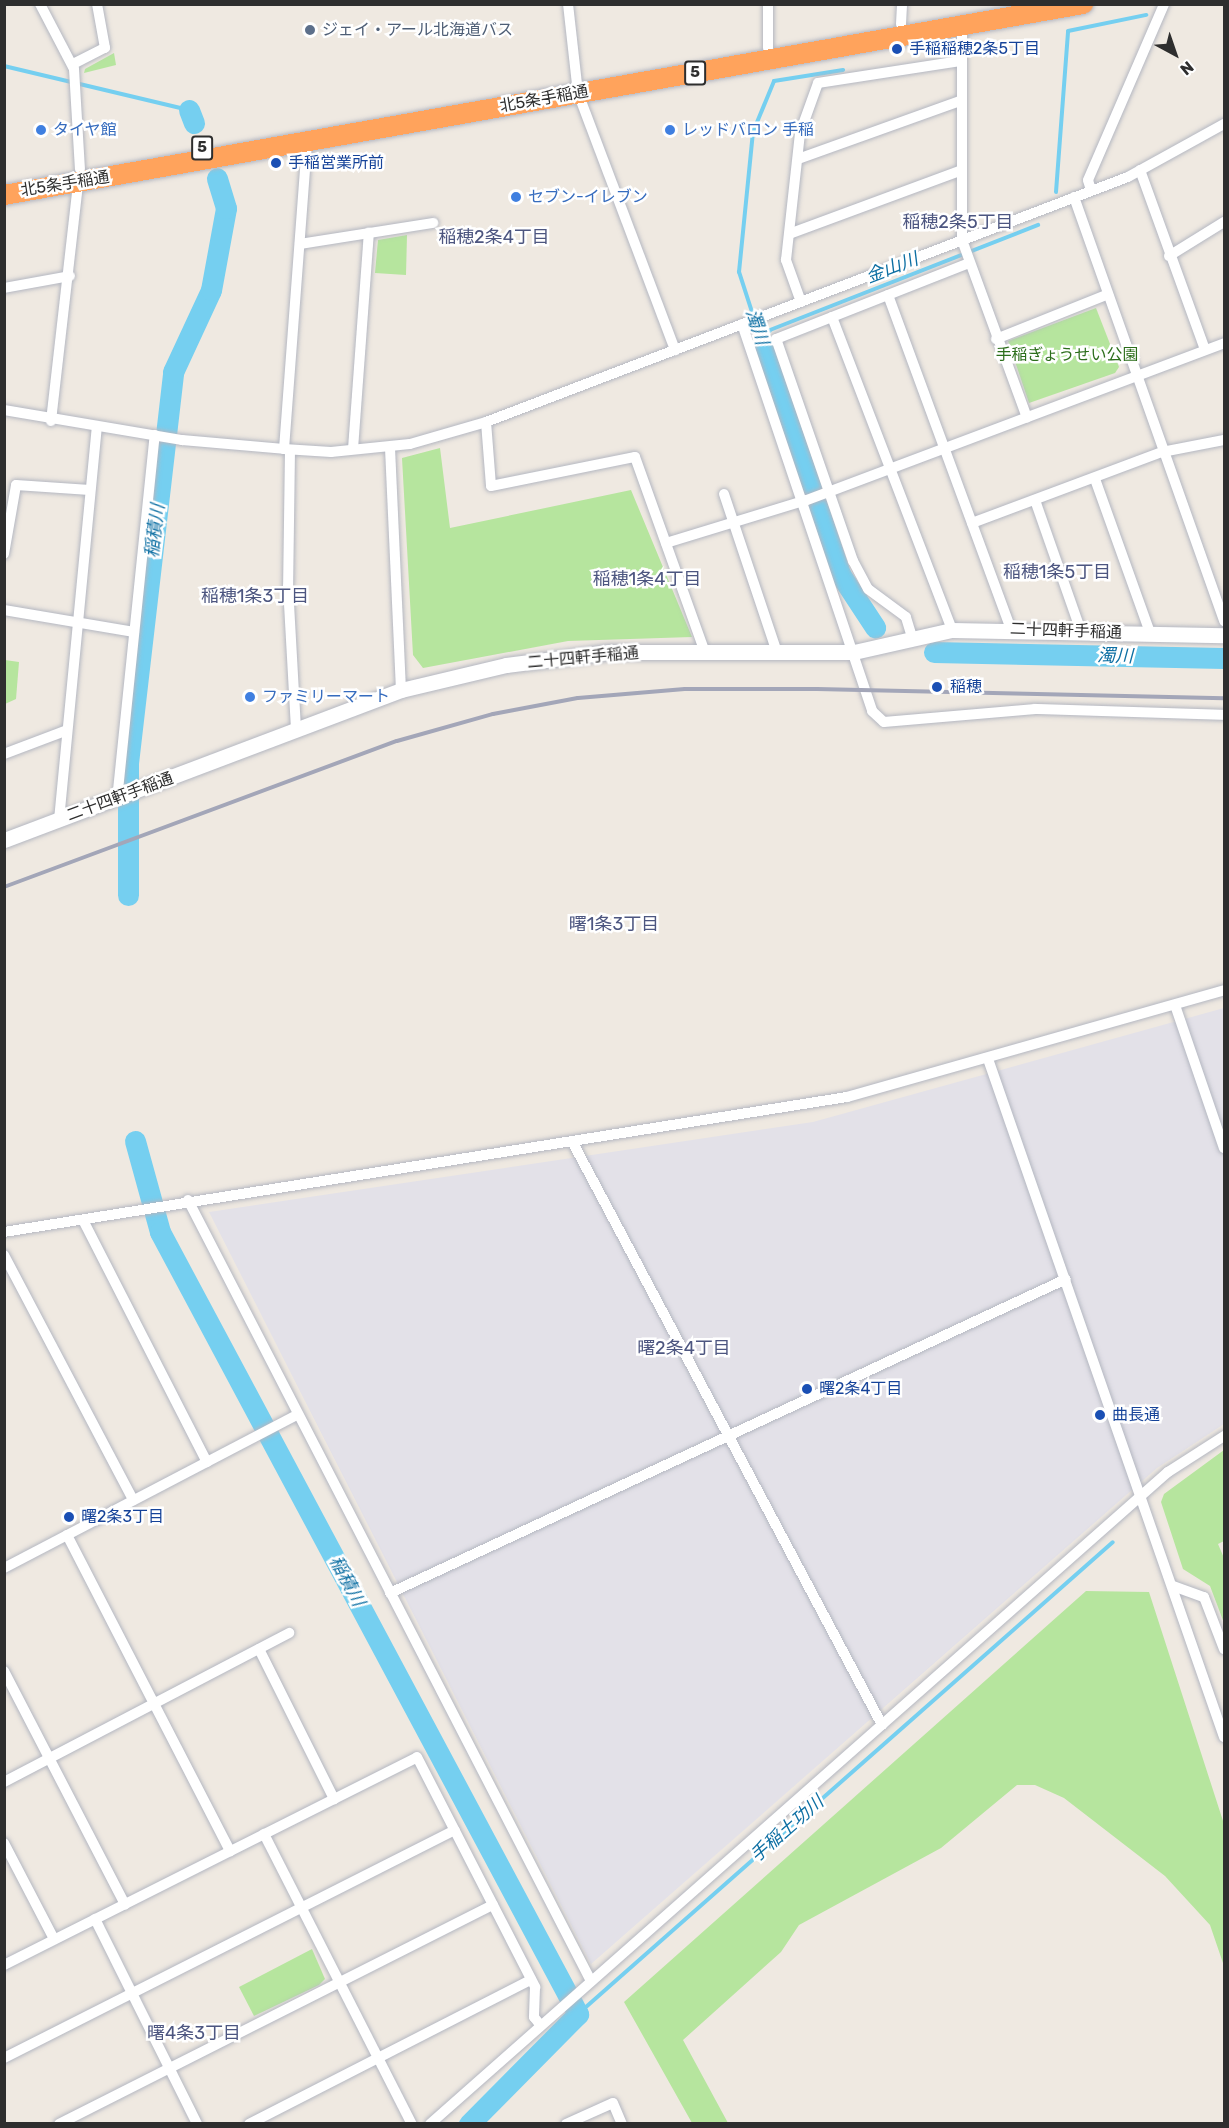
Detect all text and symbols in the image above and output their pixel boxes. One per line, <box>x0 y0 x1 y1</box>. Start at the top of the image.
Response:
place label: ジェイ・アール北海道バス <box>322 20 513 40</box>
marker: ジェイ・アール北海道バス <box>303 23 317 37</box>
north arrow <box>1145 24 1205 84</box>
place label: 手稲稲穂2条5丁目 <box>909 39 1040 59</box>
marker: 手稲稲穂2条5丁目 <box>890 42 904 56</box>
text: N <box>1176 57 1197 79</box>
road number: 5 <box>683 61 707 85</box>
street label: 北5条手稲通 <box>498 82 590 116</box>
place label: タイヤ館 <box>53 120 117 140</box>
place label: レッドバロン 手稲 <box>682 120 814 140</box>
marker: タイヤ館 <box>34 123 48 137</box>
marker: レッドバロン 手稲 <box>663 123 677 137</box>
road number: 5 <box>190 136 214 160</box>
place label: 手稲営業所前 <box>288 153 384 173</box>
marker: 手稲営業所前 <box>269 156 283 170</box>
street label: 北5条手稲通 <box>19 168 111 200</box>
place label: セブン-イレブン <box>528 187 648 207</box>
marker: セブン-イレブン <box>509 190 523 204</box>
district label: 稲穂2条5丁目 <box>902 211 1014 233</box>
district label: 稲穂2条4丁目 <box>438 226 550 248</box>
water label: 金山川 <box>863 248 921 288</box>
water label: 濁川 <box>741 307 773 347</box>
park label: 手稲ぎょうせい公園 <box>995 345 1139 365</box>
water label: 稲積川 <box>141 503 169 559</box>
district label: 稲穂1条5丁目 <box>1003 561 1111 583</box>
district label: 稲穂1条4丁目 <box>593 568 701 590</box>
district label: 稲穂1条3丁目 <box>201 585 309 607</box>
street label: 二十四軒手稲通 <box>1010 619 1122 643</box>
street label: 二十四軒手稲通 <box>526 644 640 672</box>
water label: 濁川 <box>1097 645 1133 667</box>
place label: 稲穂 <box>950 677 982 697</box>
marker: 稲穂 <box>928 678 946 696</box>
place label: ファミリーマート <box>262 687 390 707</box>
marker: ファミリーマート <box>243 690 257 704</box>
street label: 二十四軒手稲通 <box>64 769 176 825</box>
district label: 曙1条3丁目 <box>569 913 659 935</box>
district label: 曙2条4丁目 <box>637 1337 731 1359</box>
place label: 曙2条4丁目 <box>819 1379 902 1399</box>
marker: 曙2条4丁目 <box>800 1382 814 1396</box>
place label: 曲長通 <box>1112 1405 1160 1425</box>
marker: 曲長通 <box>1093 1408 1107 1422</box>
place label: 曙2条3丁目 <box>81 1507 164 1527</box>
marker: 曙2条3丁目 <box>62 1510 76 1524</box>
water label: 稲積川 <box>325 1552 369 1610</box>
water label: 手稲土功川 <box>746 1791 828 1867</box>
district label: 曙4条3丁目 <box>147 2022 241 2044</box>

